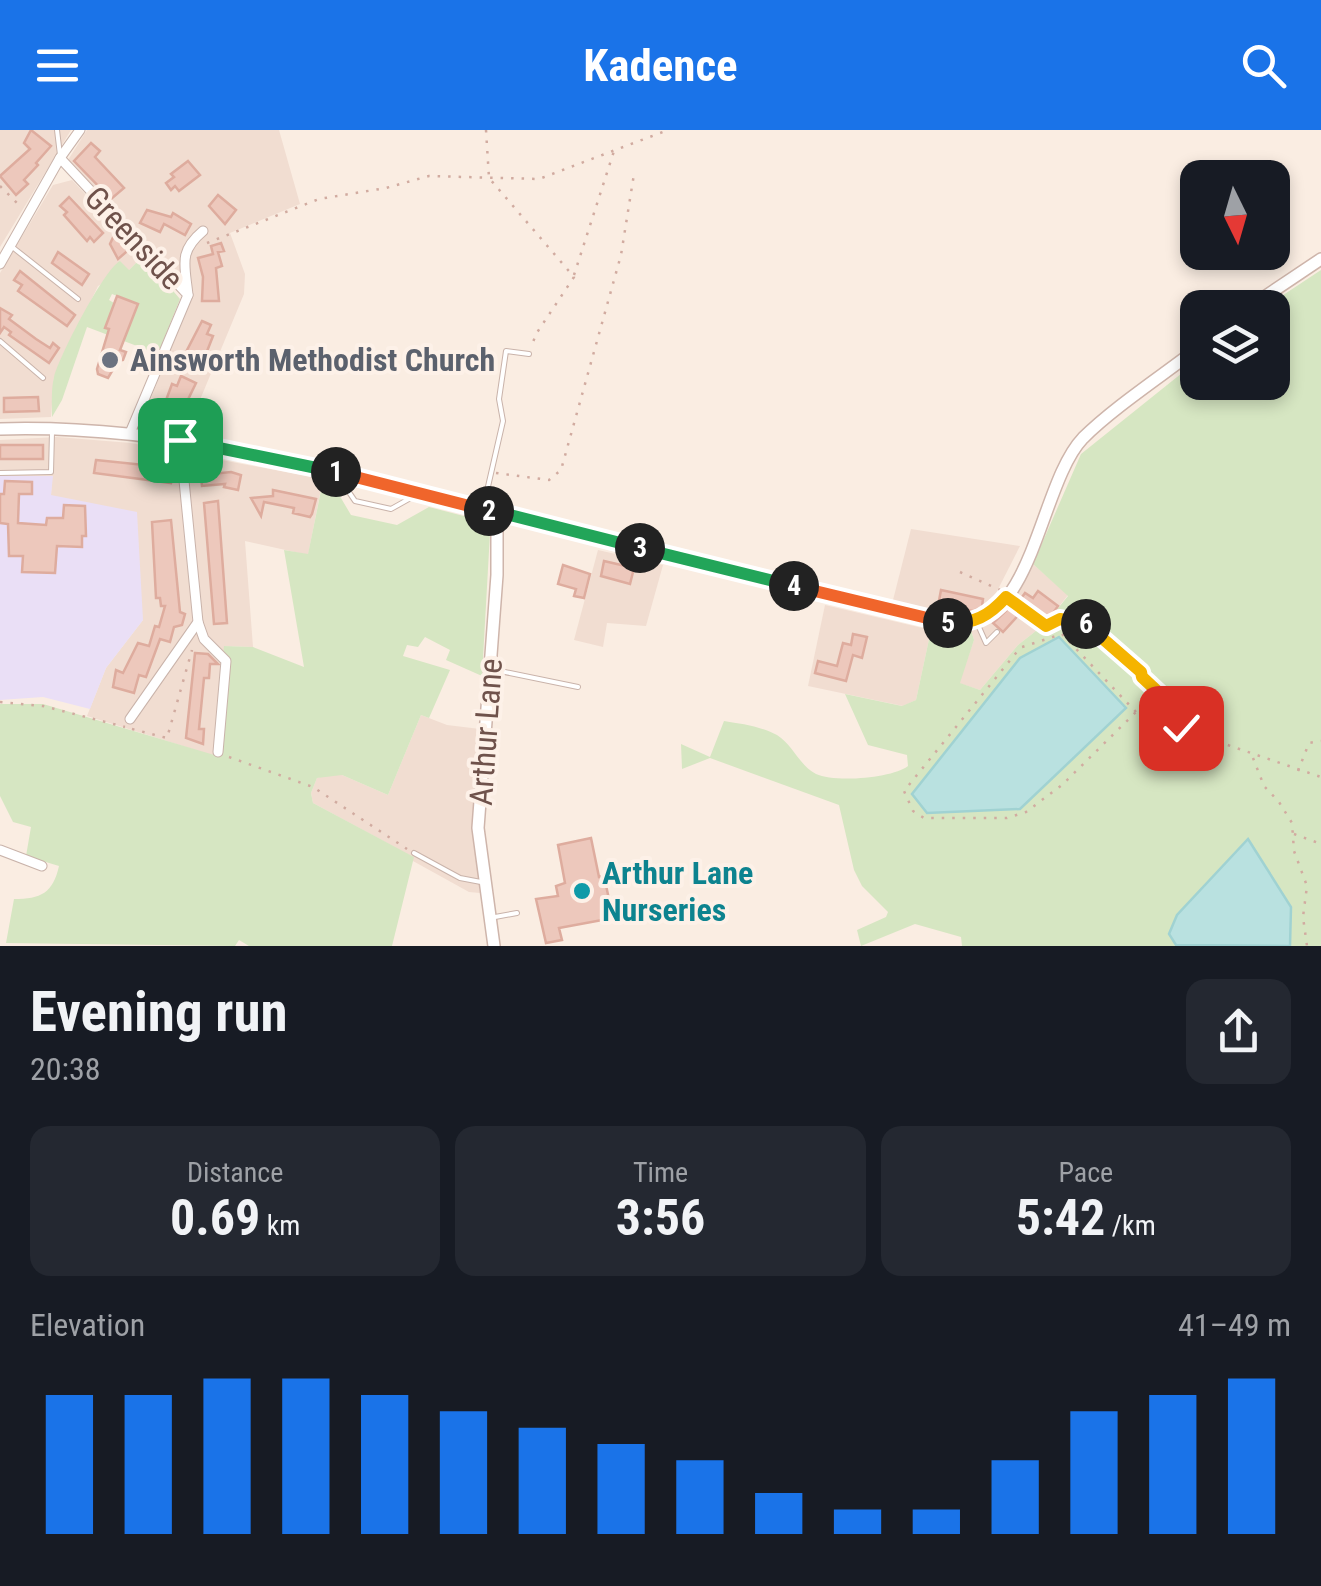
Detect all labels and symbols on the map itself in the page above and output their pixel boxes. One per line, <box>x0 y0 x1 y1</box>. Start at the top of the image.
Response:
north arrow <box>1180 160 1290 270</box>
street label: Greenside <box>77 179 191 297</box>
place label: Ainsworth Methodist Church <box>130 341 495 379</box>
marker: Ainsworth Methodist Church <box>99 349 121 371</box>
pin <box>138 398 223 483</box>
pin: 1 <box>311 447 361 497</box>
pin: 2 <box>464 486 514 536</box>
pin: 3 <box>615 523 665 573</box>
pin: 4 <box>769 561 819 611</box>
pin: 5 <box>923 598 973 648</box>
pin: 6 <box>1061 599 1111 649</box>
street label: Arthur Lane <box>462 657 510 807</box>
pin <box>1139 686 1224 771</box>
place label: Arthur Lane Nurseries <box>602 854 753 929</box>
marker: Arthur Lane Nurseries <box>571 880 593 902</box>

